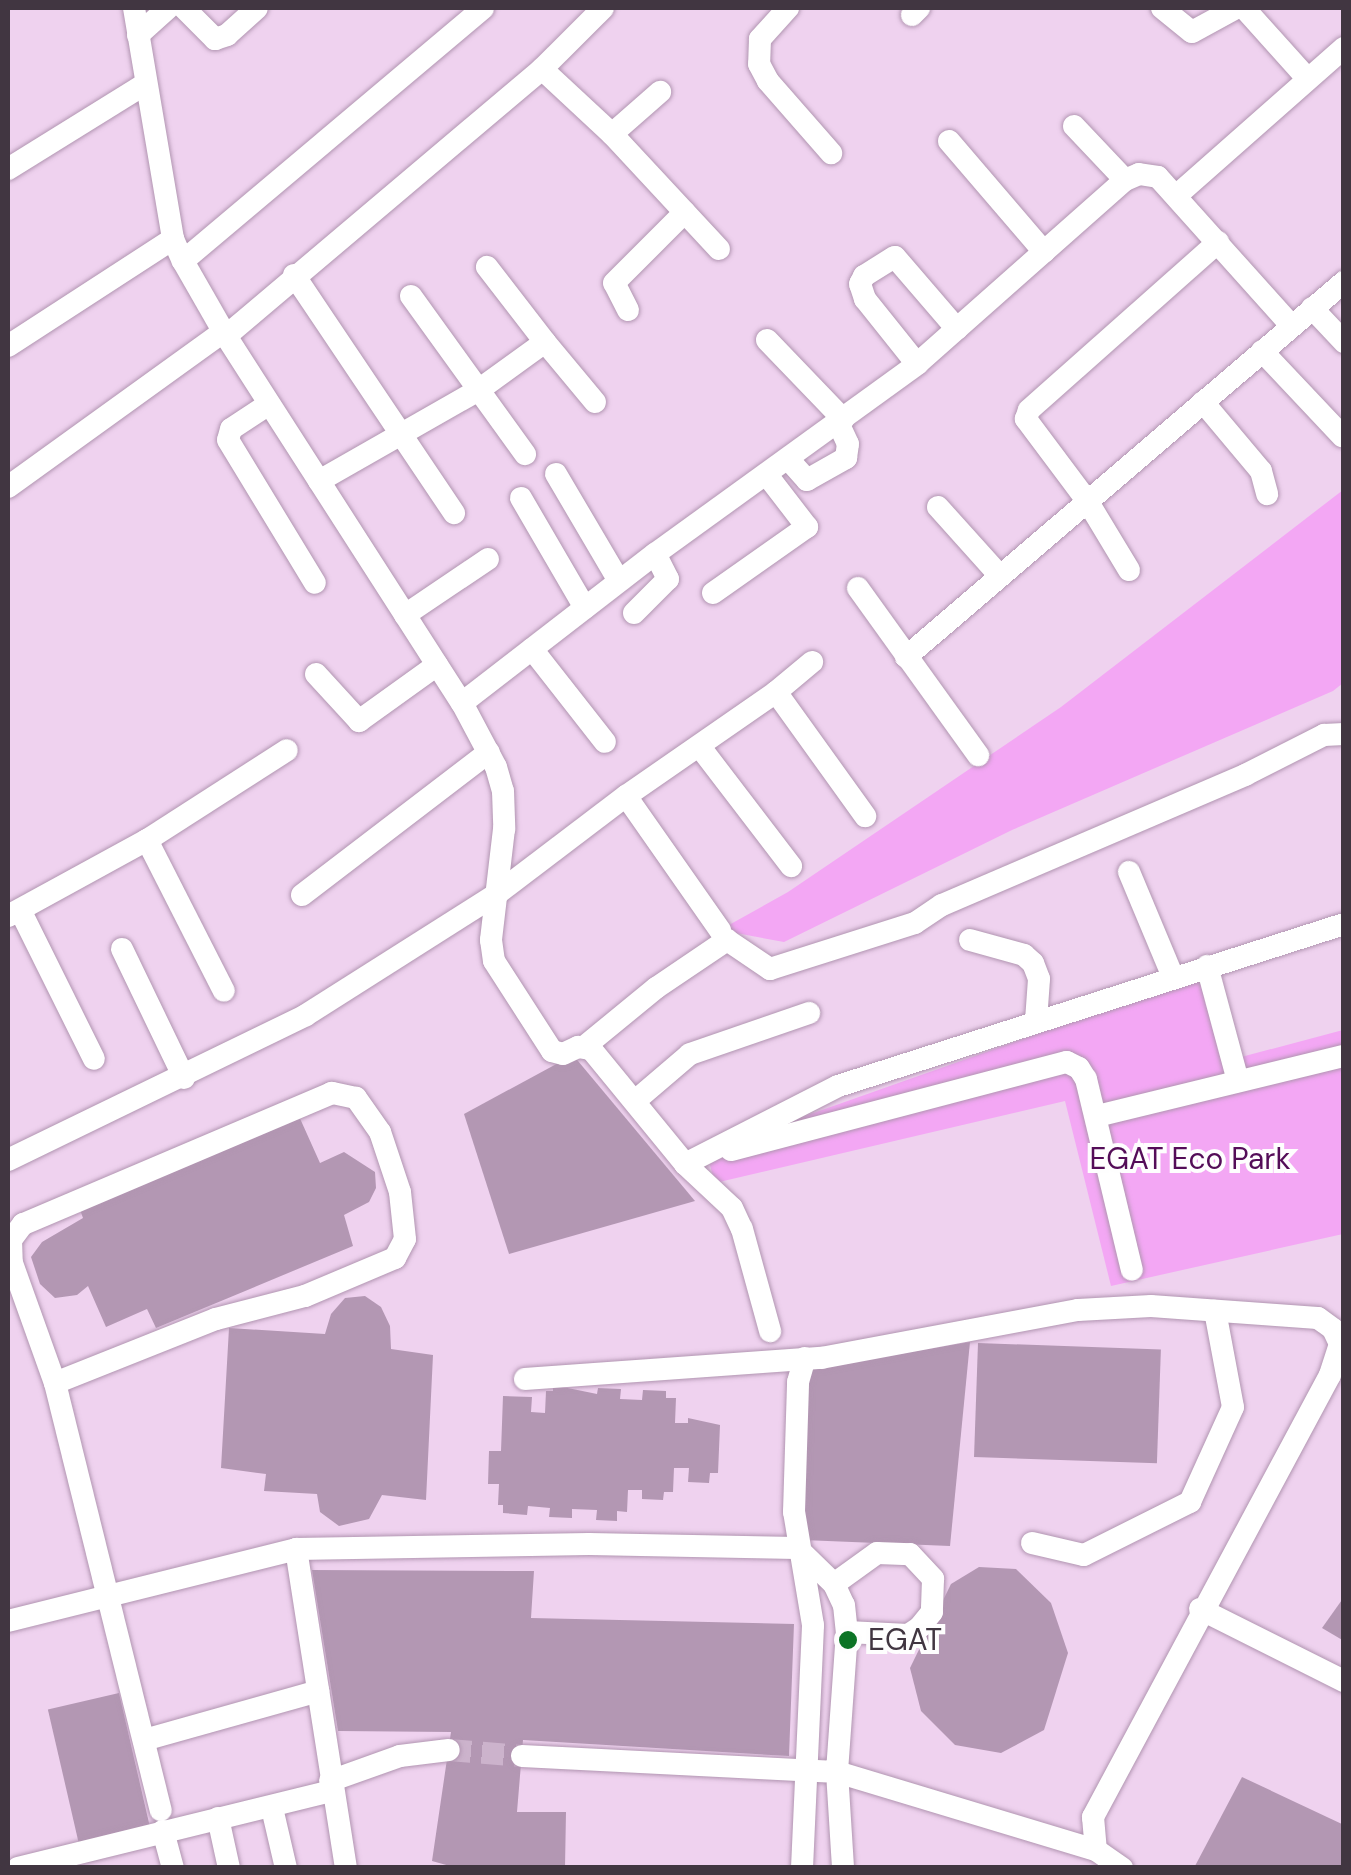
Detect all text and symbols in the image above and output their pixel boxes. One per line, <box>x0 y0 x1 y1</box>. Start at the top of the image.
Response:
park label: EGAT Eco Park <box>1089 1141 1291 1177</box>
place label: EGAT <box>868 1622 942 1658</box>
marker: EGAT <box>837 1629 859 1651</box>

